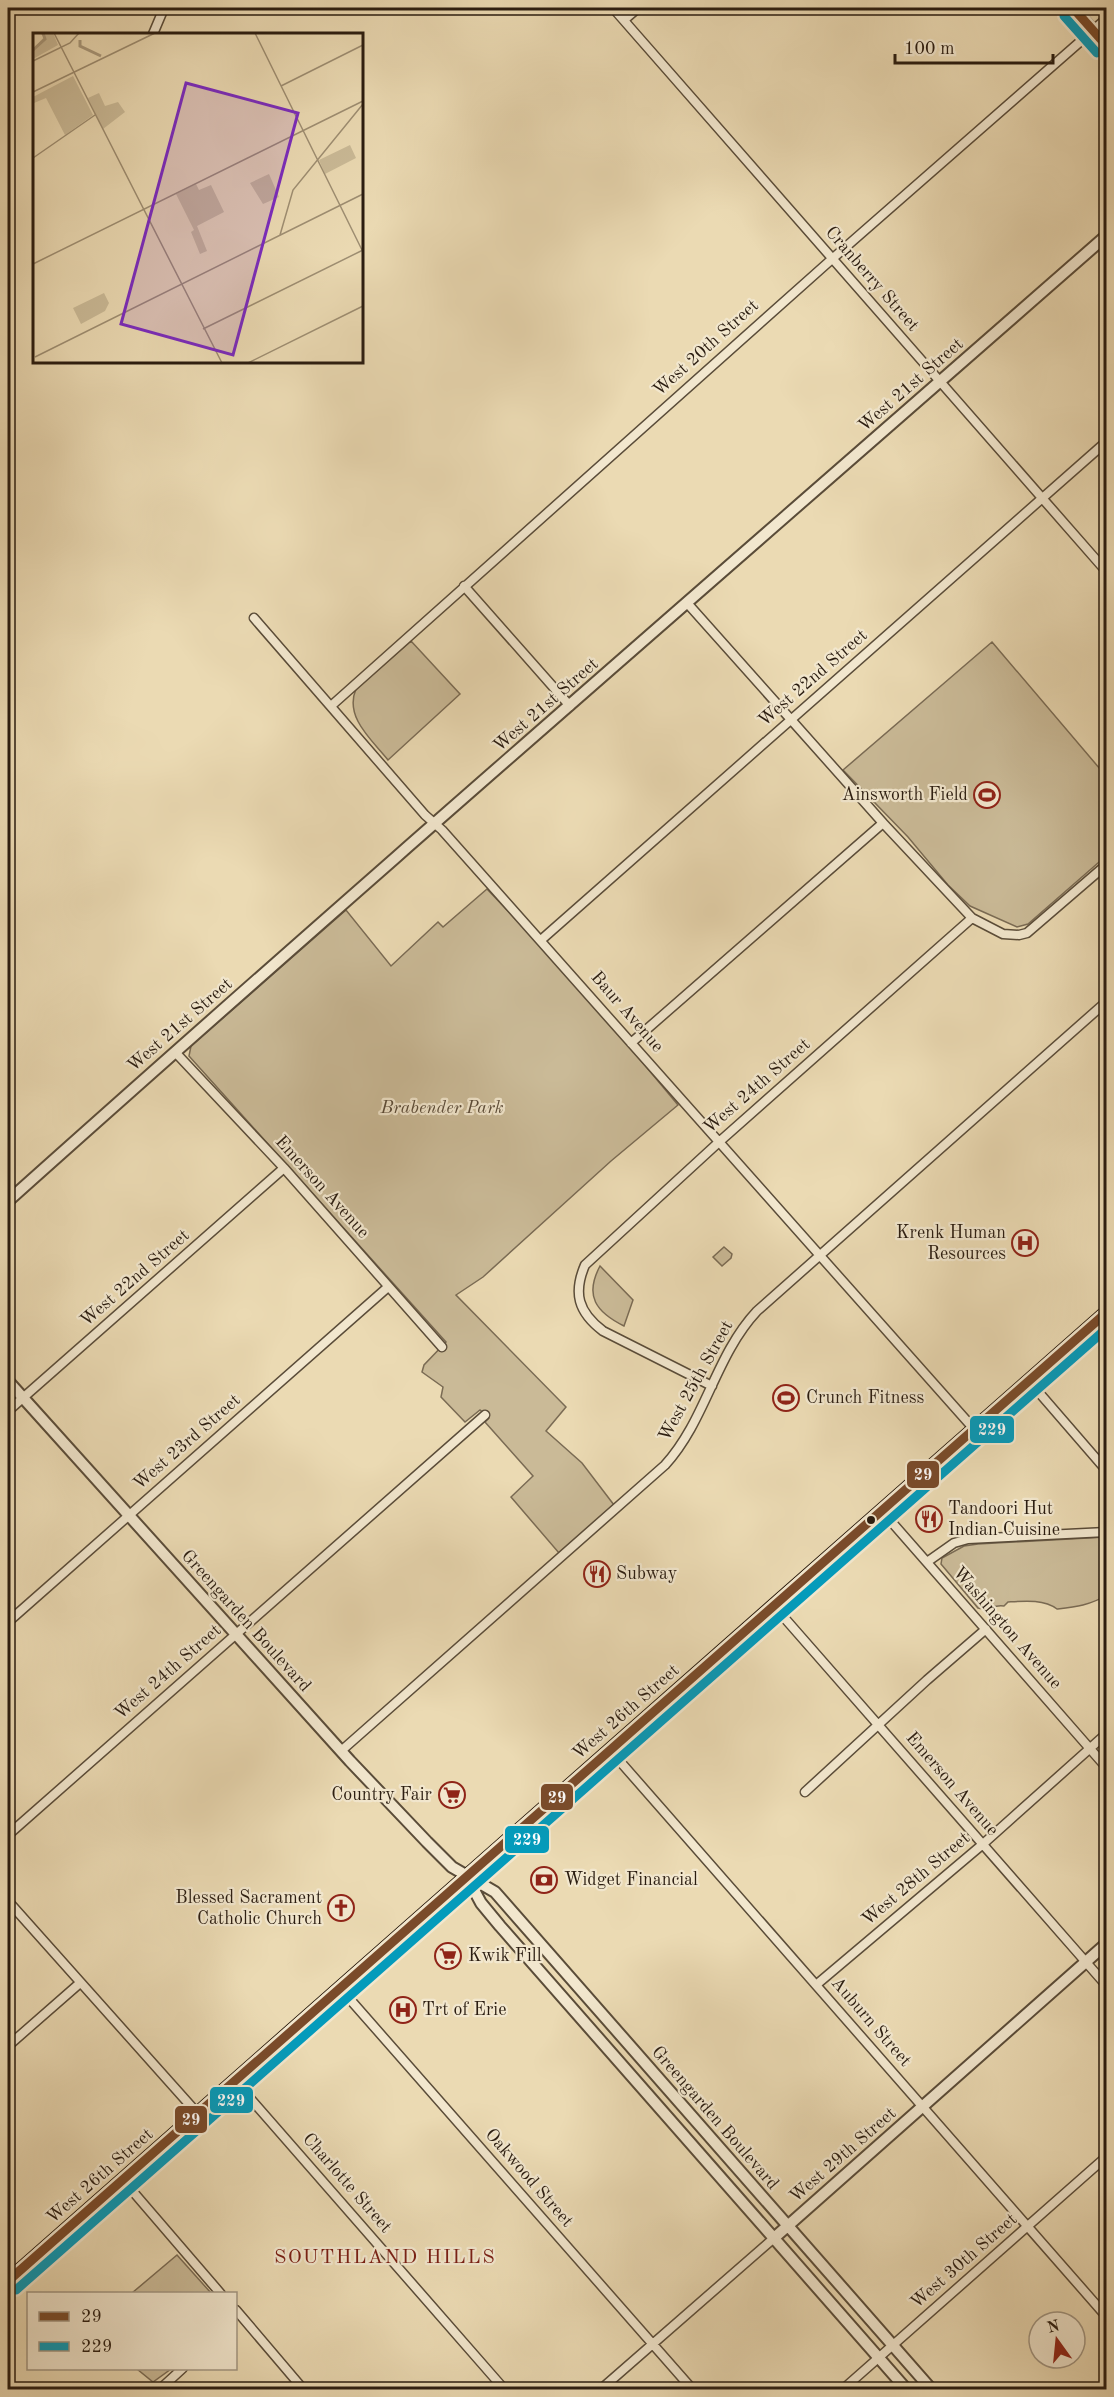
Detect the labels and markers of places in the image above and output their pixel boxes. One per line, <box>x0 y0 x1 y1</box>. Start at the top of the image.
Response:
sports icon: Ainsworth Field <box>972 780 1002 810</box>
place label: Ainsworth Field <box>842 786 968 804</box>
place label: Krenk Human Resources <box>896 1224 1006 1263</box>
hospital icon: Krenk Human Resources <box>1010 1228 1040 1258</box>
sports icon: Crunch Fitness <box>771 1383 801 1413</box>
place label: Crunch Fitness <box>806 1389 925 1407</box>
place label: Tandoori Hut Indian Cuisine <box>948 1500 1060 1539</box>
restaurant icon: Tandoori Hut Indian Cuisine <box>914 1504 944 1534</box>
unlabelled marker <box>865 1514 877 1526</box>
restaurant icon: Subway <box>582 1559 612 1589</box>
place label: Subway <box>616 1565 678 1583</box>
supermarket icon: Country Fair <box>437 1780 467 1810</box>
place label: Country Fair <box>331 1786 433 1804</box>
bank icon: Widget Financial <box>529 1865 559 1895</box>
place label: Widget Financial <box>564 1871 698 1889</box>
place label: Blessed Sacrament Catholic Church <box>175 1889 322 1928</box>
church icon: Blessed Sacrament Catholic Church <box>326 1893 356 1923</box>
supermarket icon: Kwik Fill <box>433 1941 463 1971</box>
place label: Kwik Fill <box>468 1947 542 1965</box>
hospital icon: Trt of Erie <box>388 1995 418 2025</box>
place label: Trt of Erie <box>422 2001 506 2019</box>

